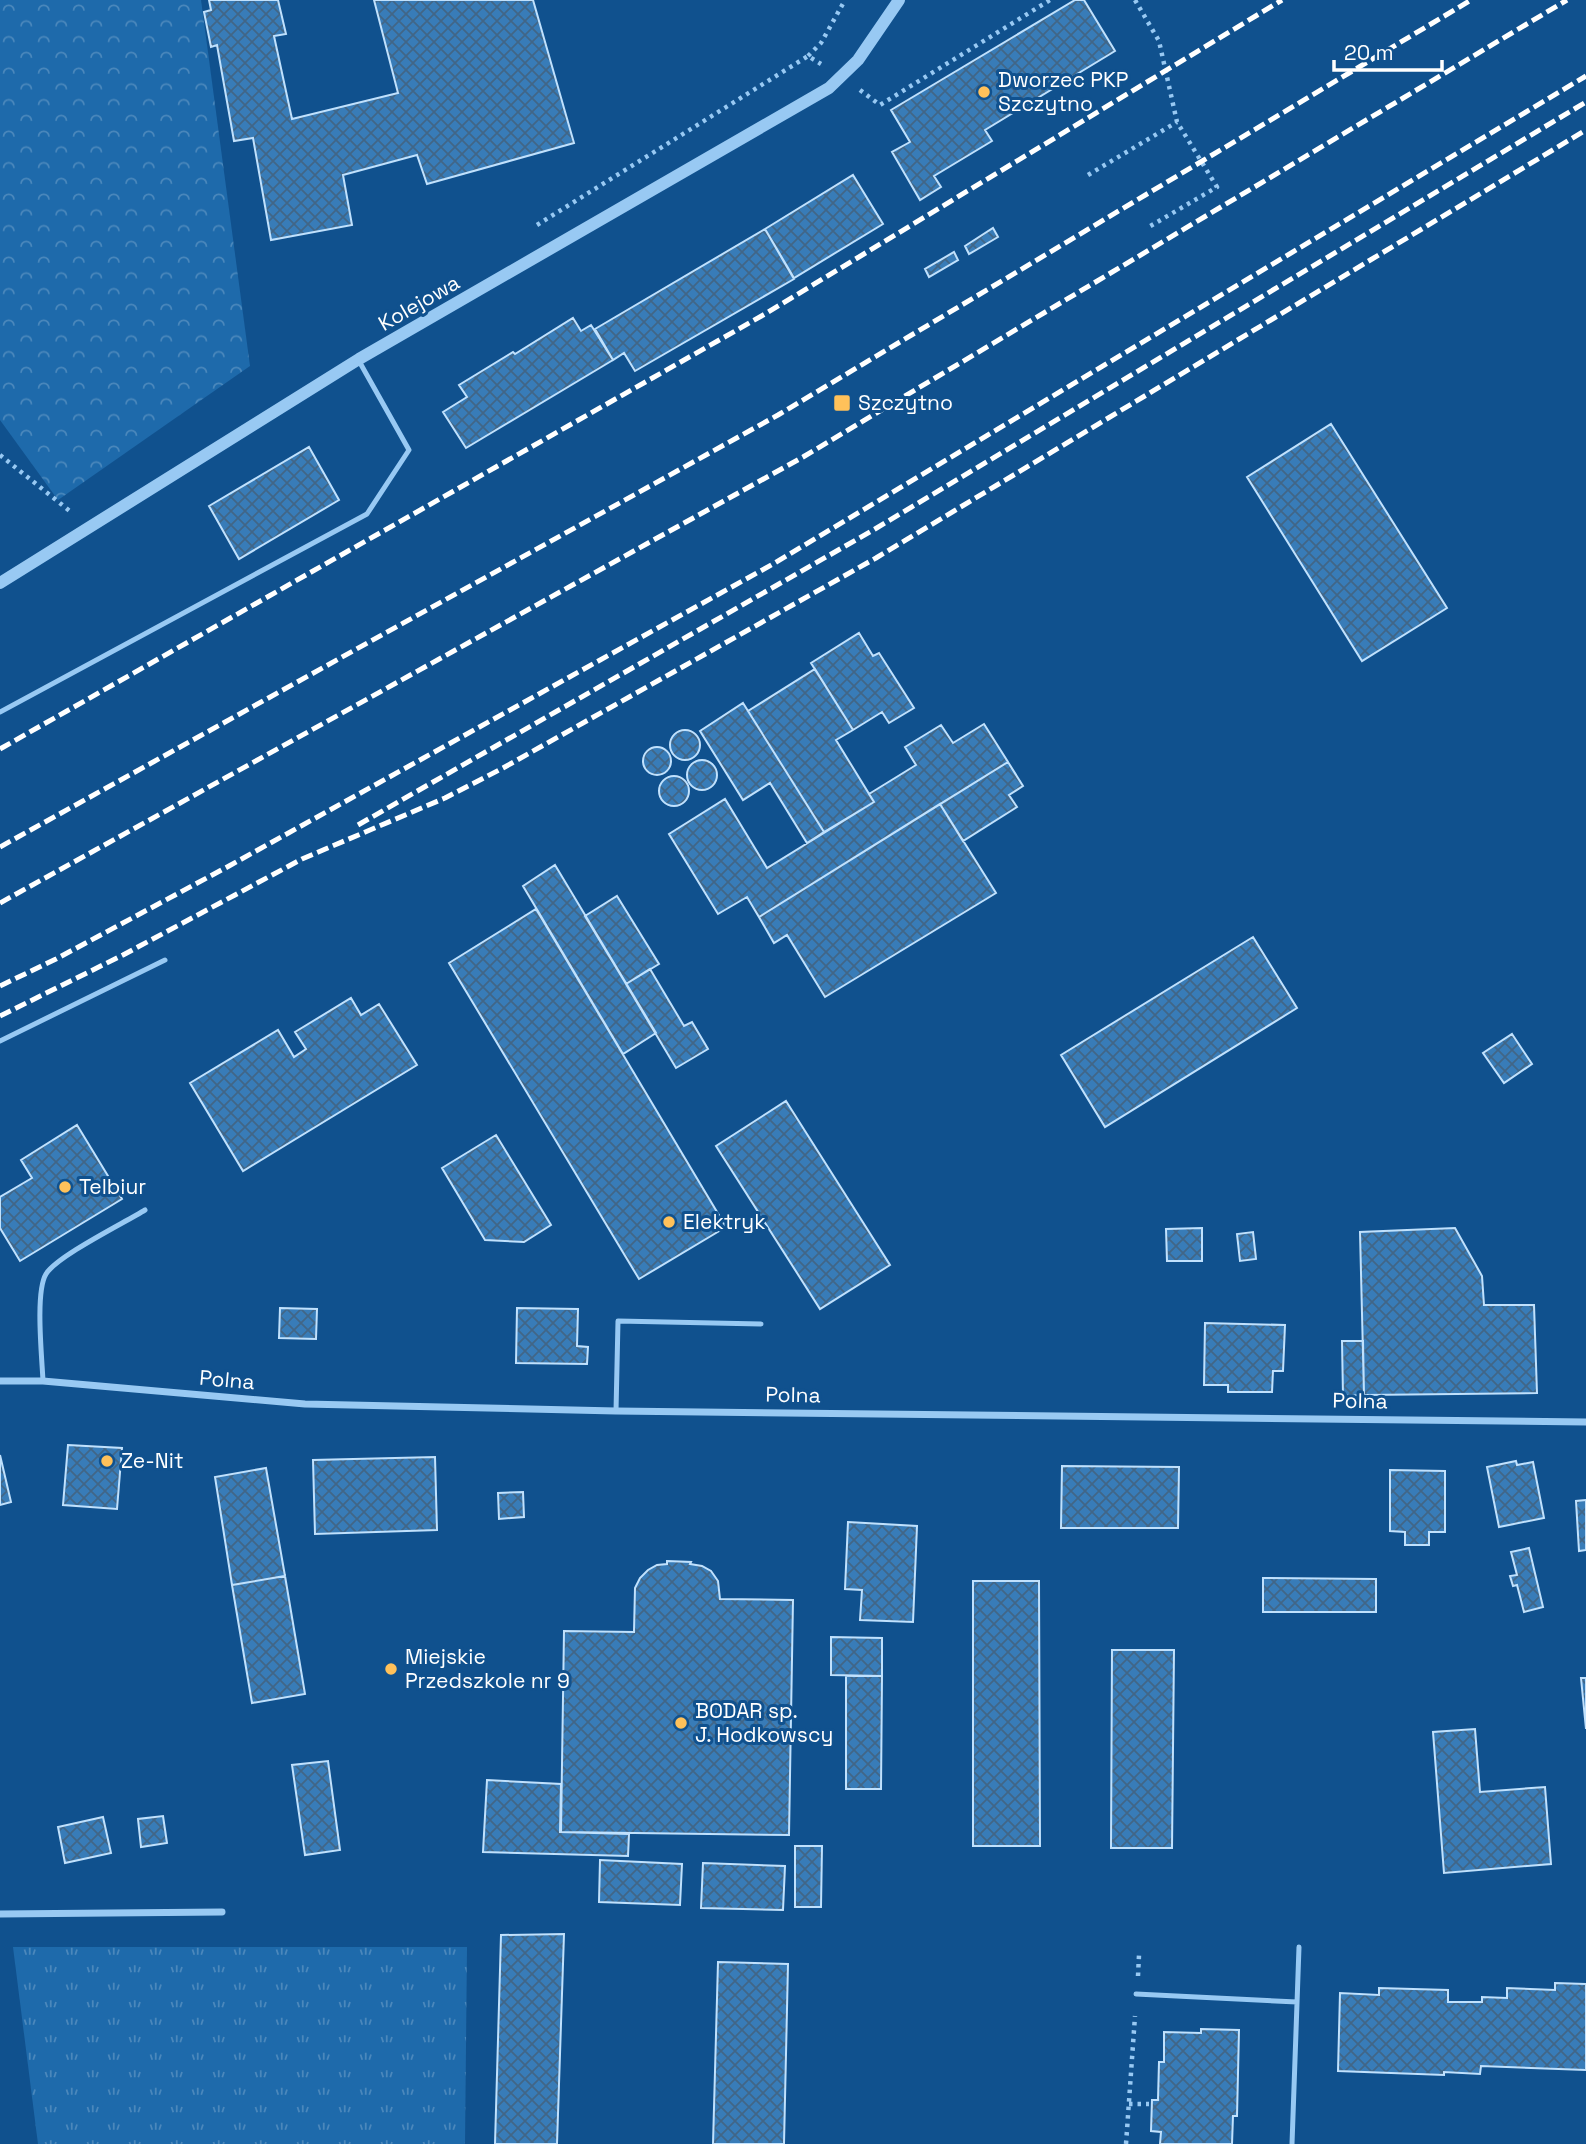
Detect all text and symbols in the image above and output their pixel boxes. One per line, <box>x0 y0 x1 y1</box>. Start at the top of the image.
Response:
scale bar <box>1334 28 1442 72</box>
text: 20 m <box>1344 39 1394 66</box>
place label: Dworzec PKP Szczytno <box>998 66 1128 117</box>
marker: Dworzec PKP Szczytno <box>976 84 992 100</box>
street label: Kolejowa <box>373 268 464 337</box>
place label: Szczytno <box>858 389 953 416</box>
marker: Szczytno <box>832 393 852 413</box>
place label: Telbiur <box>79 1173 146 1200</box>
marker: Telbiur <box>57 1179 73 1195</box>
place label: Elektryk <box>683 1208 765 1235</box>
marker: Elektryk <box>661 1214 677 1230</box>
street label: Polna <box>198 1364 256 1395</box>
street label: Polna <box>765 1381 821 1408</box>
street label: Polna <box>1332 1387 1388 1414</box>
place label: Ze-Nit <box>121 1447 184 1474</box>
marker: Ze-Nit <box>99 1453 115 1469</box>
place label: Miejskie Przedszkole nr 9 <box>405 1643 570 1694</box>
marker: Miejskie Przedszkole nr 9 <box>383 1661 399 1677</box>
place label: BODAR sp. J. Hodkowscy <box>695 1697 833 1748</box>
marker: BODAR sp. J. Hodkowscy <box>673 1715 689 1731</box>

